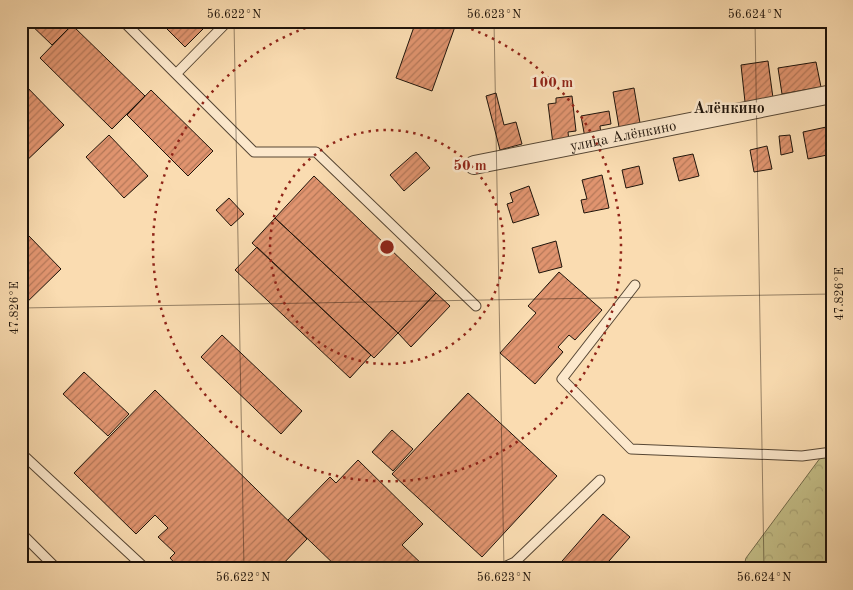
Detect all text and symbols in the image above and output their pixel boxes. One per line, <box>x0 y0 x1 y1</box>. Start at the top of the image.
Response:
text: 56.622°N <box>207 8 261 21</box>
text: 56.623°N <box>467 8 521 21</box>
text: 56.624°N <box>728 8 782 21</box>
text: 100 m <box>531 76 573 91</box>
district label: Алёнкино <box>693 101 765 117</box>
street label: улица Алёнкино <box>569 119 678 155</box>
text: 50 m <box>453 159 487 174</box>
centre of rings <box>378 238 396 256</box>
text: 47.826°E <box>834 267 846 321</box>
text: 47.826°E <box>9 281 21 335</box>
text: 56.622°N <box>216 571 270 584</box>
text: 56.623°N <box>477 571 531 584</box>
text: 56.624°N <box>737 571 791 584</box>

